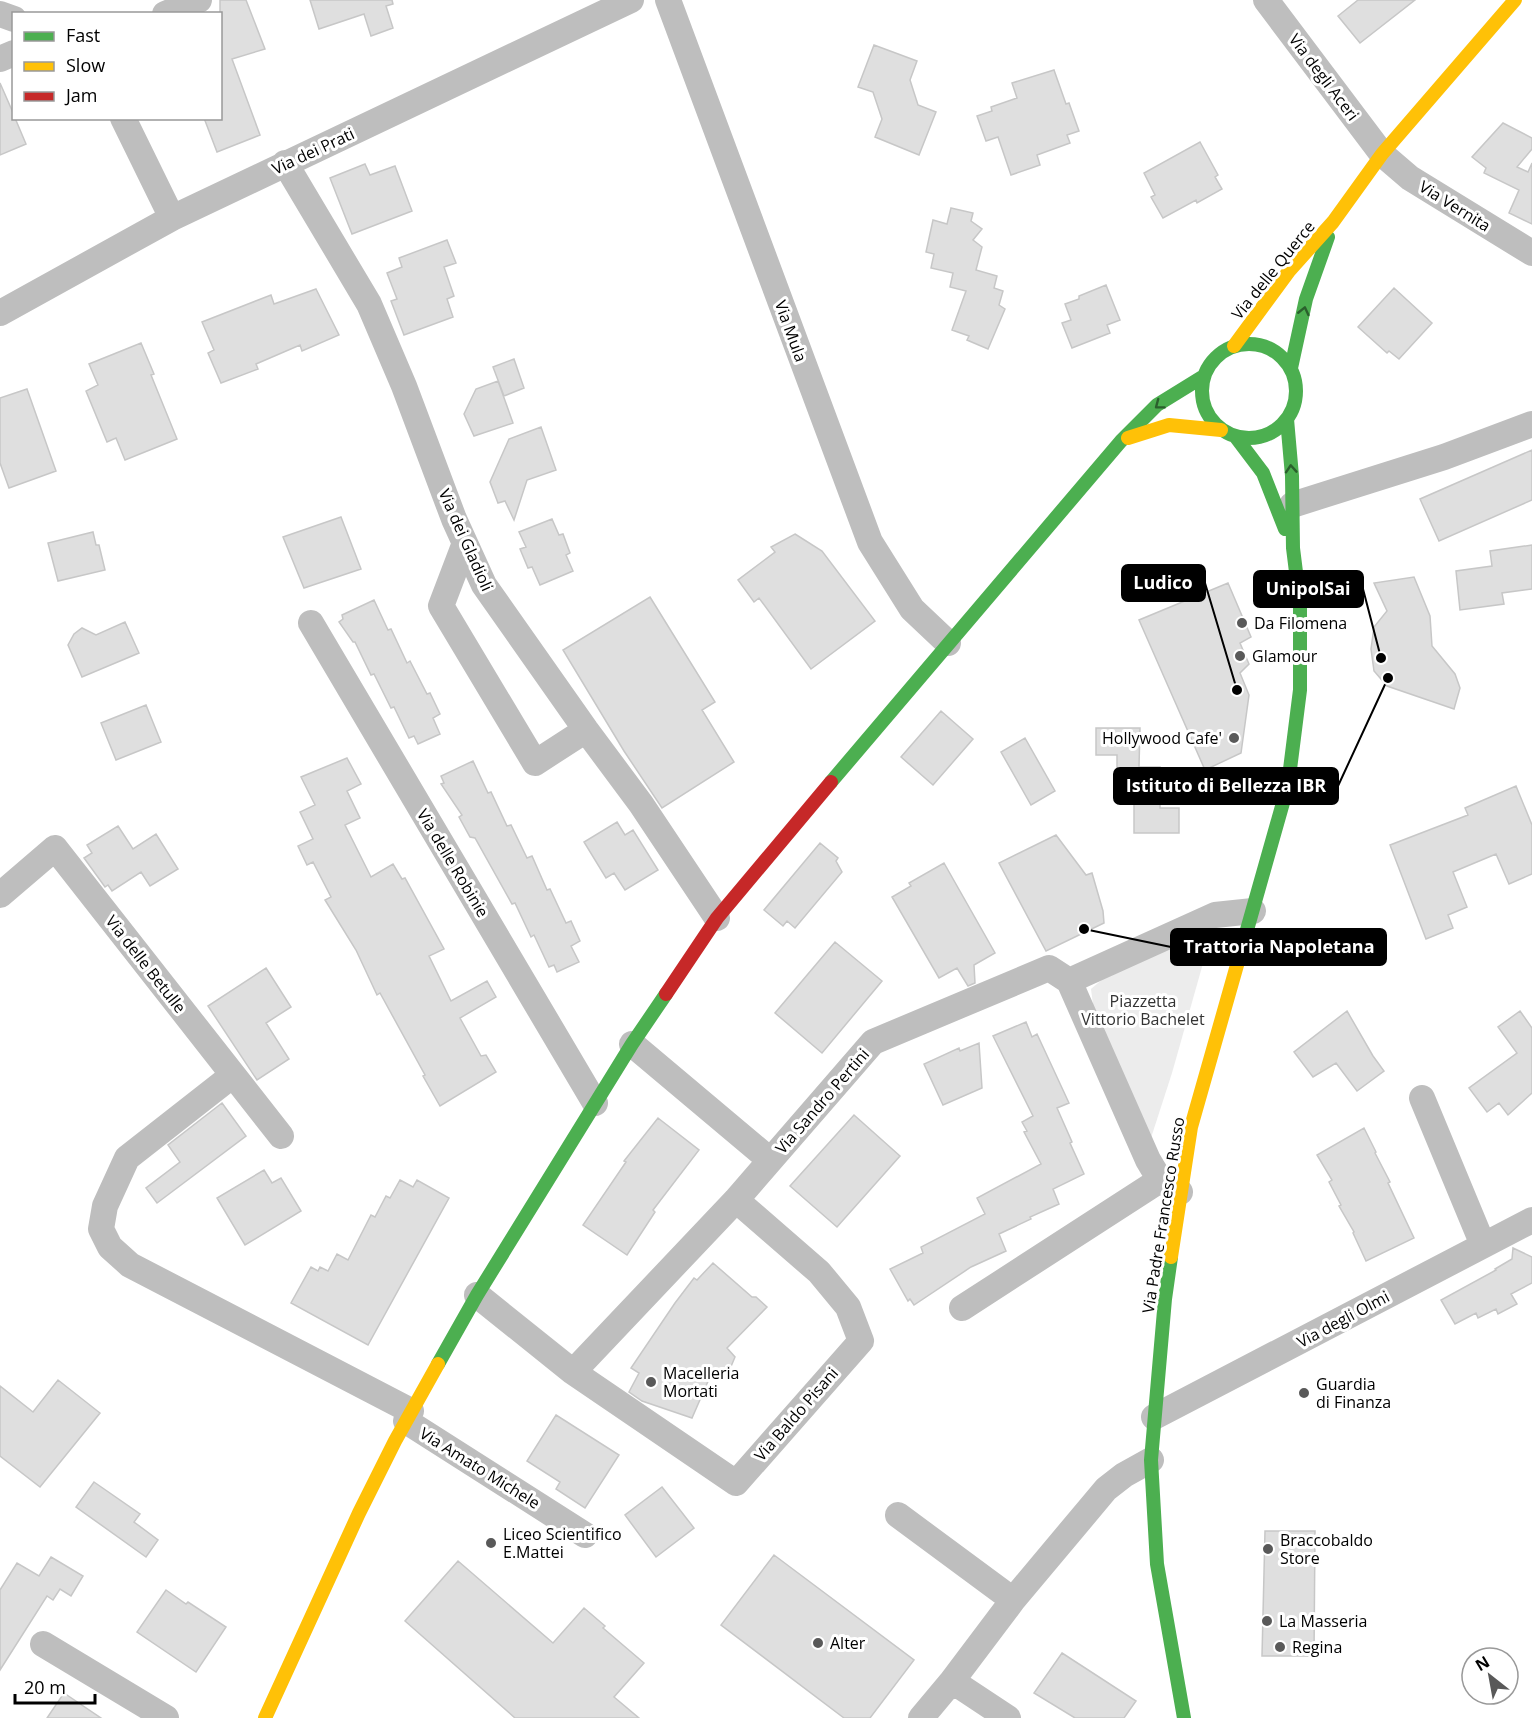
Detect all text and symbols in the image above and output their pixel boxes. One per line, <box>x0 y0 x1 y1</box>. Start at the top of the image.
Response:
legend <box>12 12 222 120</box>
text: Fast <box>66 23 100 47</box>
street label: Via degli Aceri <box>1284 29 1364 125</box>
text: Slow <box>66 53 105 77</box>
text: Jam <box>64 83 98 107</box>
street label: Via dei Prati <box>268 122 358 180</box>
street label: Via Vernita <box>1415 175 1495 237</box>
street label: Via delle Querce <box>1226 216 1320 324</box>
street label: Via Mula <box>770 297 812 365</box>
one-way arrow <box>1296 306 1309 316</box>
one-way arrow <box>1155 397 1166 408</box>
one-way arrow <box>1285 464 1298 473</box>
street label: Via dei Gladioli <box>434 485 498 595</box>
callout: Ludico <box>1122 565 1205 601</box>
text: Ludico <box>1133 570 1193 594</box>
callout: UnipolSai <box>1254 571 1363 607</box>
text: UnipolSai <box>1265 576 1351 600</box>
place label: Da Filomena <box>1254 612 1347 634</box>
marker: Da Filomena <box>1235 616 1249 630</box>
place label: Glamour <box>1252 645 1318 667</box>
marker: Glamour <box>1233 649 1247 663</box>
place label: Hollywood Cafe' <box>1102 727 1222 749</box>
marker: Hollywood Cafe' <box>1227 731 1241 745</box>
callout: Istituto di Bellezza IBR <box>1114 768 1338 804</box>
text: Istituto di Bellezza IBR <box>1126 773 1326 797</box>
street label: Via delle Robinie <box>412 805 494 921</box>
street label: Via delle Betulle <box>101 911 191 1017</box>
callout: Trattoria Napoletana <box>1171 929 1386 965</box>
text: Trattoria Napoletana <box>1183 934 1375 958</box>
park label: Piazzetta Vittorio Bachelet <box>1081 990 1205 1030</box>
street label: Via Sandro Pertini <box>770 1044 874 1158</box>
street label: Via Padre Francesco Russo <box>1137 1115 1189 1315</box>
street label: Via degli Olmi <box>1293 1285 1393 1353</box>
place label: Macelleria Mortati <box>663 1362 739 1402</box>
street label: Via Baldo Pisani <box>749 1362 843 1466</box>
place label: Guardia di Finanza <box>1316 1373 1391 1413</box>
marker: Macelleria Mortati <box>644 1375 658 1389</box>
marker: Guardia di Finanza <box>1297 1386 1311 1400</box>
street label: Via Amato Michele <box>416 1422 544 1514</box>
place label: Liceo Scientifico E.Mattei <box>503 1523 622 1563</box>
place label: Braccobaldo Store <box>1280 1529 1373 1569</box>
marker: Liceo Scientifico E.Mattei <box>484 1536 498 1550</box>
marker: Braccobaldo Store <box>1261 1542 1275 1556</box>
place label: La Masseria <box>1279 1610 1367 1632</box>
marker: La Masseria <box>1260 1614 1274 1628</box>
place label: Alter <box>830 1632 866 1654</box>
marker: Alter <box>811 1636 825 1650</box>
place label: Regina <box>1292 1636 1342 1658</box>
marker: Regina <box>1273 1640 1287 1654</box>
north arrow <box>1460 1646 1520 1706</box>
text: N <box>1471 1650 1494 1676</box>
scale bar <box>15 1667 94 1705</box>
text: 20 m <box>24 1675 66 1699</box>

